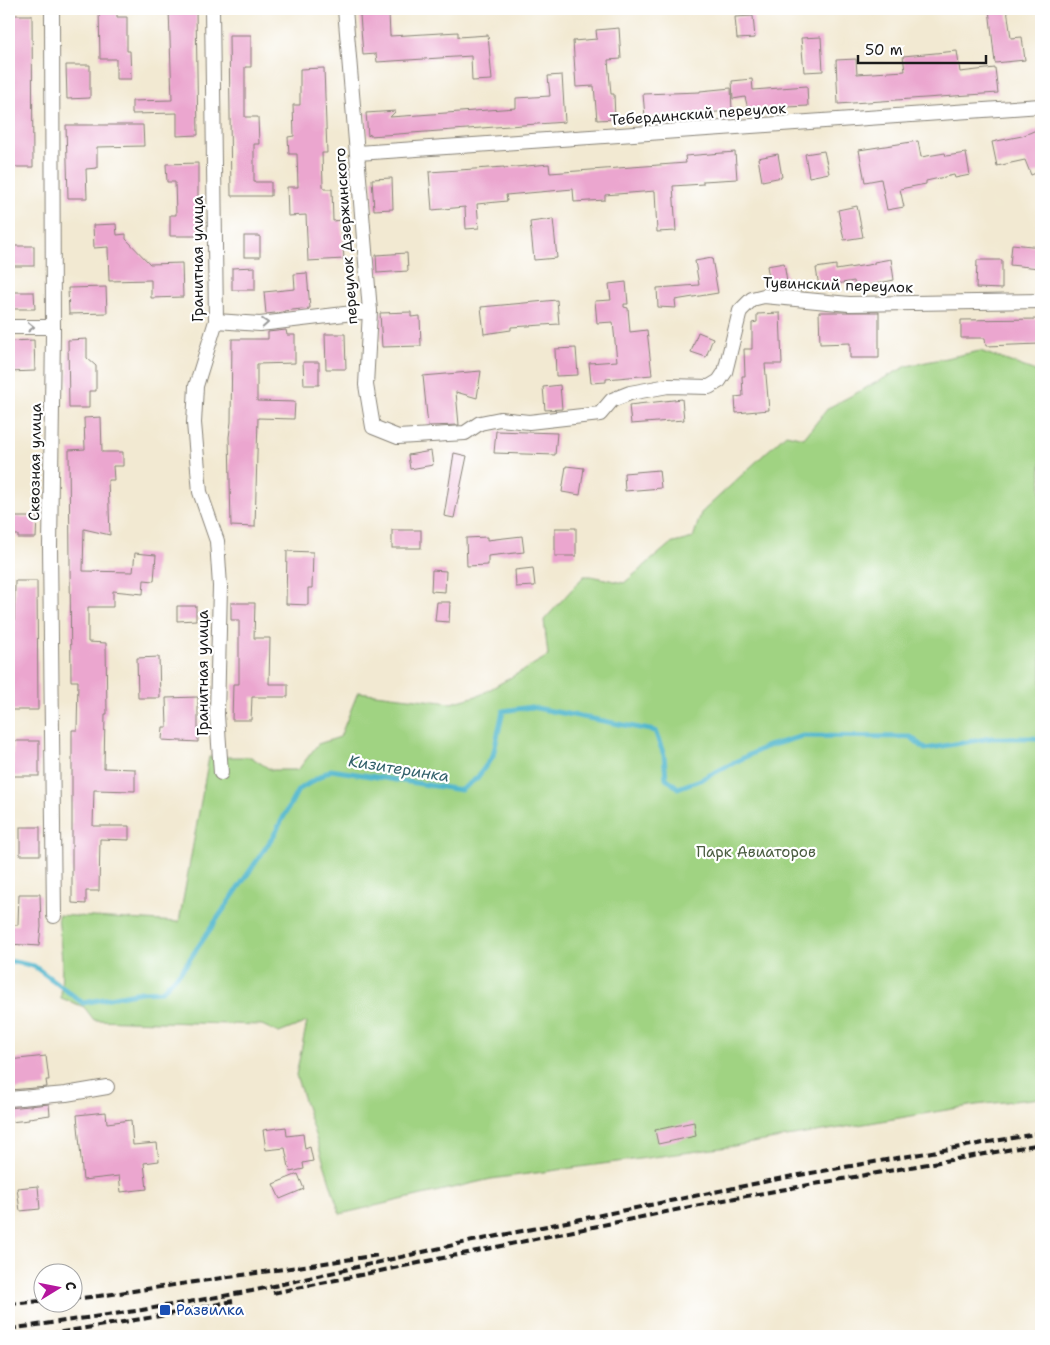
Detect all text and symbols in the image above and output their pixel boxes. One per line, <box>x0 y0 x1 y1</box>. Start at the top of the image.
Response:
scale bar <box>858 32 985 64</box>
text: 50 m <box>865 40 903 60</box>
street label: Тебердинский переулок <box>609 98 787 130</box>
street label: переулок Дзержинского <box>330 147 362 325</box>
street label: Гранитная улица <box>188 195 208 322</box>
street label: Тувинский переулок <box>763 272 913 298</box>
one-way arrow <box>261 318 269 329</box>
one-way arrow <box>27 322 35 332</box>
street label: Сквозная улица <box>24 402 46 521</box>
street label: Гранитная улица <box>193 609 213 736</box>
water label: Кизитеринка <box>347 750 451 787</box>
park label: Парк Авиаторов <box>696 842 816 862</box>
north arrow <box>32 1262 82 1312</box>
text: С <box>61 1280 80 1292</box>
place label: Развилка <box>176 1300 245 1320</box>
marker: Развилка <box>158 1303 172 1317</box>

